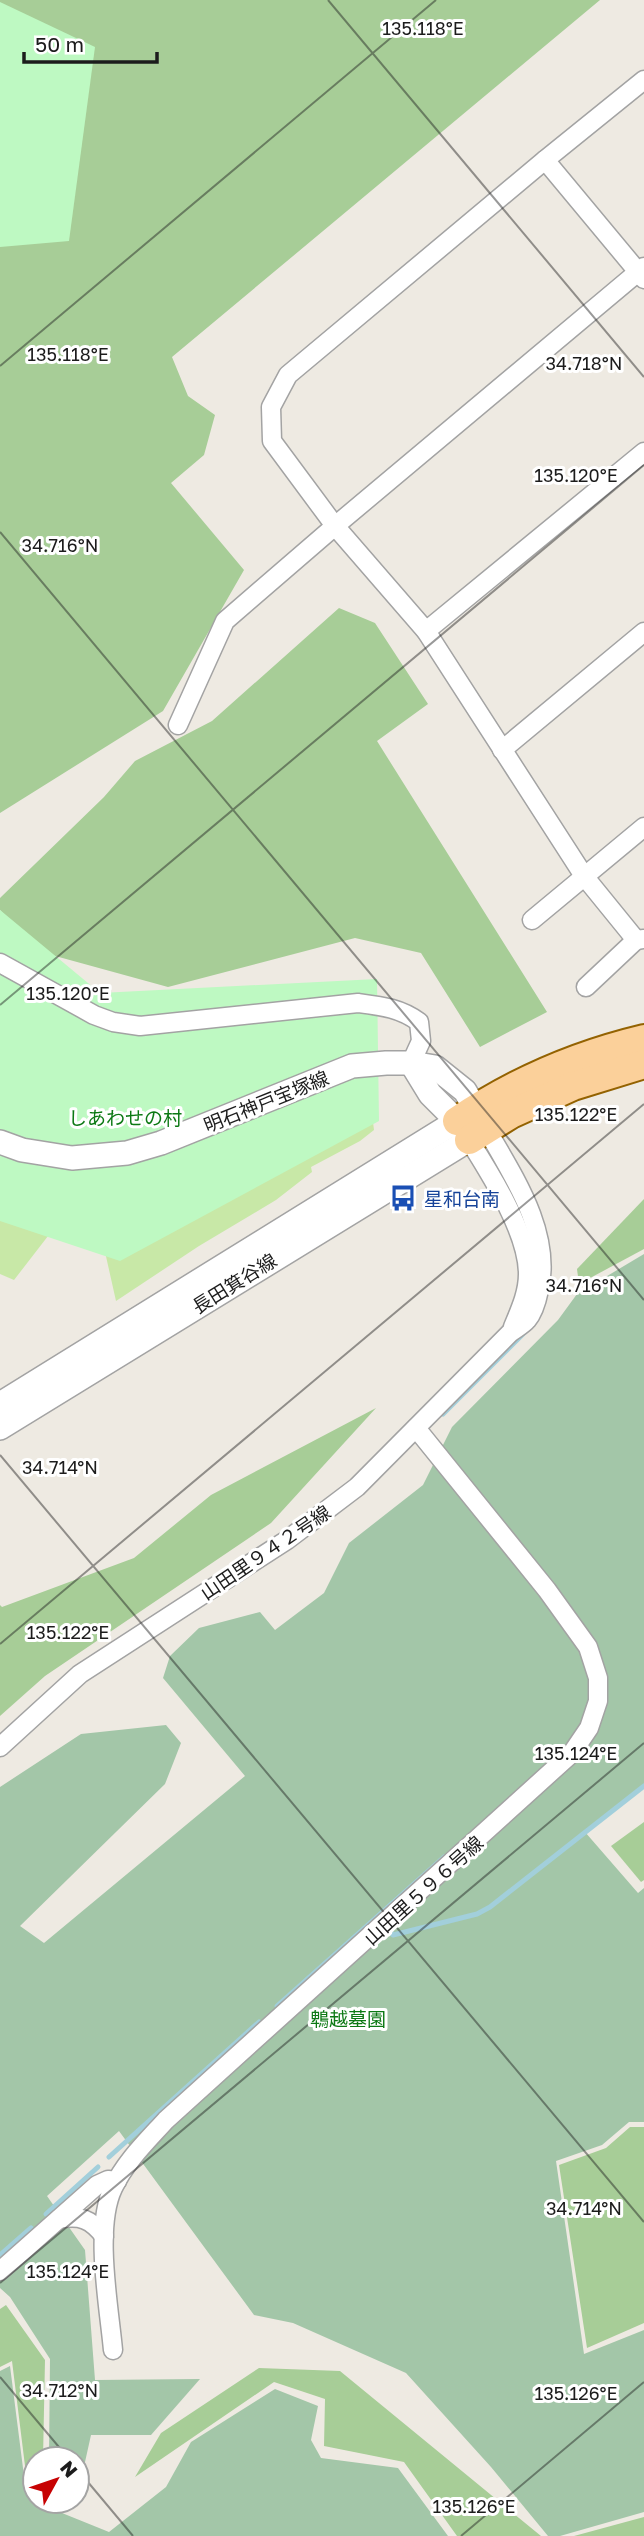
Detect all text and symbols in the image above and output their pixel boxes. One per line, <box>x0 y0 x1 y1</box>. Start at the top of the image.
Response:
text: 135.118°E <box>382 17 464 39</box>
scale bar <box>24 21 158 65</box>
text: 50 m <box>35 31 84 57</box>
text: 135.118°E <box>27 343 109 365</box>
text: 34.718°N <box>546 352 622 374</box>
text: 135.120°E <box>534 464 618 486</box>
text: 34.716°N <box>22 534 98 556</box>
text: 135.120°E <box>26 982 110 1004</box>
street label: 明石神戸宝塚線 <box>200 1065 332 1137</box>
text: 135.122°E <box>535 1103 617 1125</box>
park label: しあわせの村 <box>68 1106 182 1129</box>
bus stop icon: 星和台南 <box>388 1183 418 1213</box>
place label: 星和台南 <box>424 1187 500 1210</box>
street label: 長田箕谷線 <box>188 1248 280 1318</box>
text: 34.716°N <box>546 1274 622 1296</box>
text: 34.714°N <box>22 1456 98 1478</box>
street label: 山田里９４２号線 <box>196 1500 334 1604</box>
text: 135.122°E <box>27 1621 109 1643</box>
text: 135.124°E <box>535 1742 617 1764</box>
street label: 山田里５９６号線 <box>359 1831 487 1949</box>
park label: 鵯越墓園 <box>310 2007 386 2030</box>
text: 34.714°N <box>546 2197 622 2219</box>
text: 135.124°E <box>27 2260 109 2282</box>
text: 34.712°N <box>22 2379 98 2401</box>
text: 135.126°E <box>534 2382 618 2404</box>
north arrow <box>21 2445 91 2515</box>
text: N <box>56 2456 83 2482</box>
text: 135.126°E <box>432 2495 516 2517</box>

